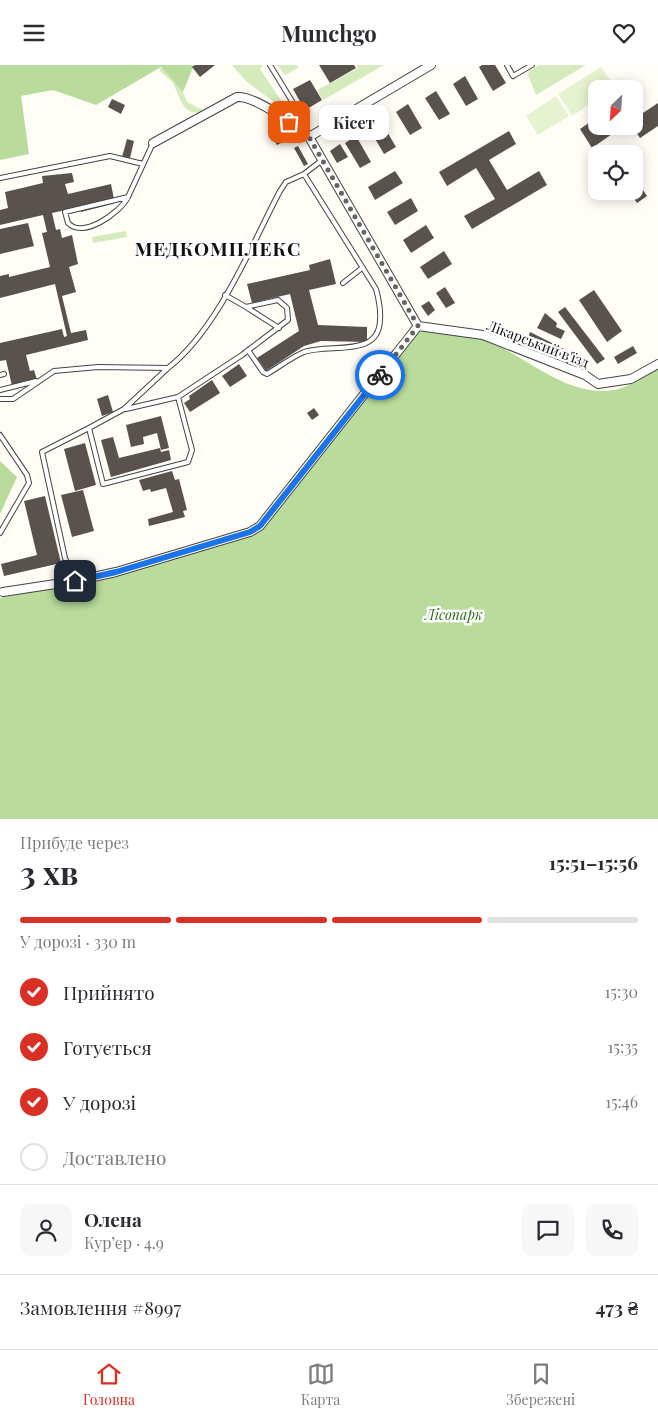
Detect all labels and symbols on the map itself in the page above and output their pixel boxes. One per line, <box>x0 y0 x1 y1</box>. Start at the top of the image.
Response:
north arrow <box>588 80 642 135</box>
pin <box>268 101 310 143</box>
callout: Кісет <box>319 105 389 139</box>
district label: МЕДКОМПЛЕКС <box>135 235 301 261</box>
street label: Лікарський в'їзд <box>483 315 593 372</box>
courier <box>355 350 405 400</box>
pin <box>54 560 96 602</box>
park label: Лісопарк <box>424 605 483 624</box>

